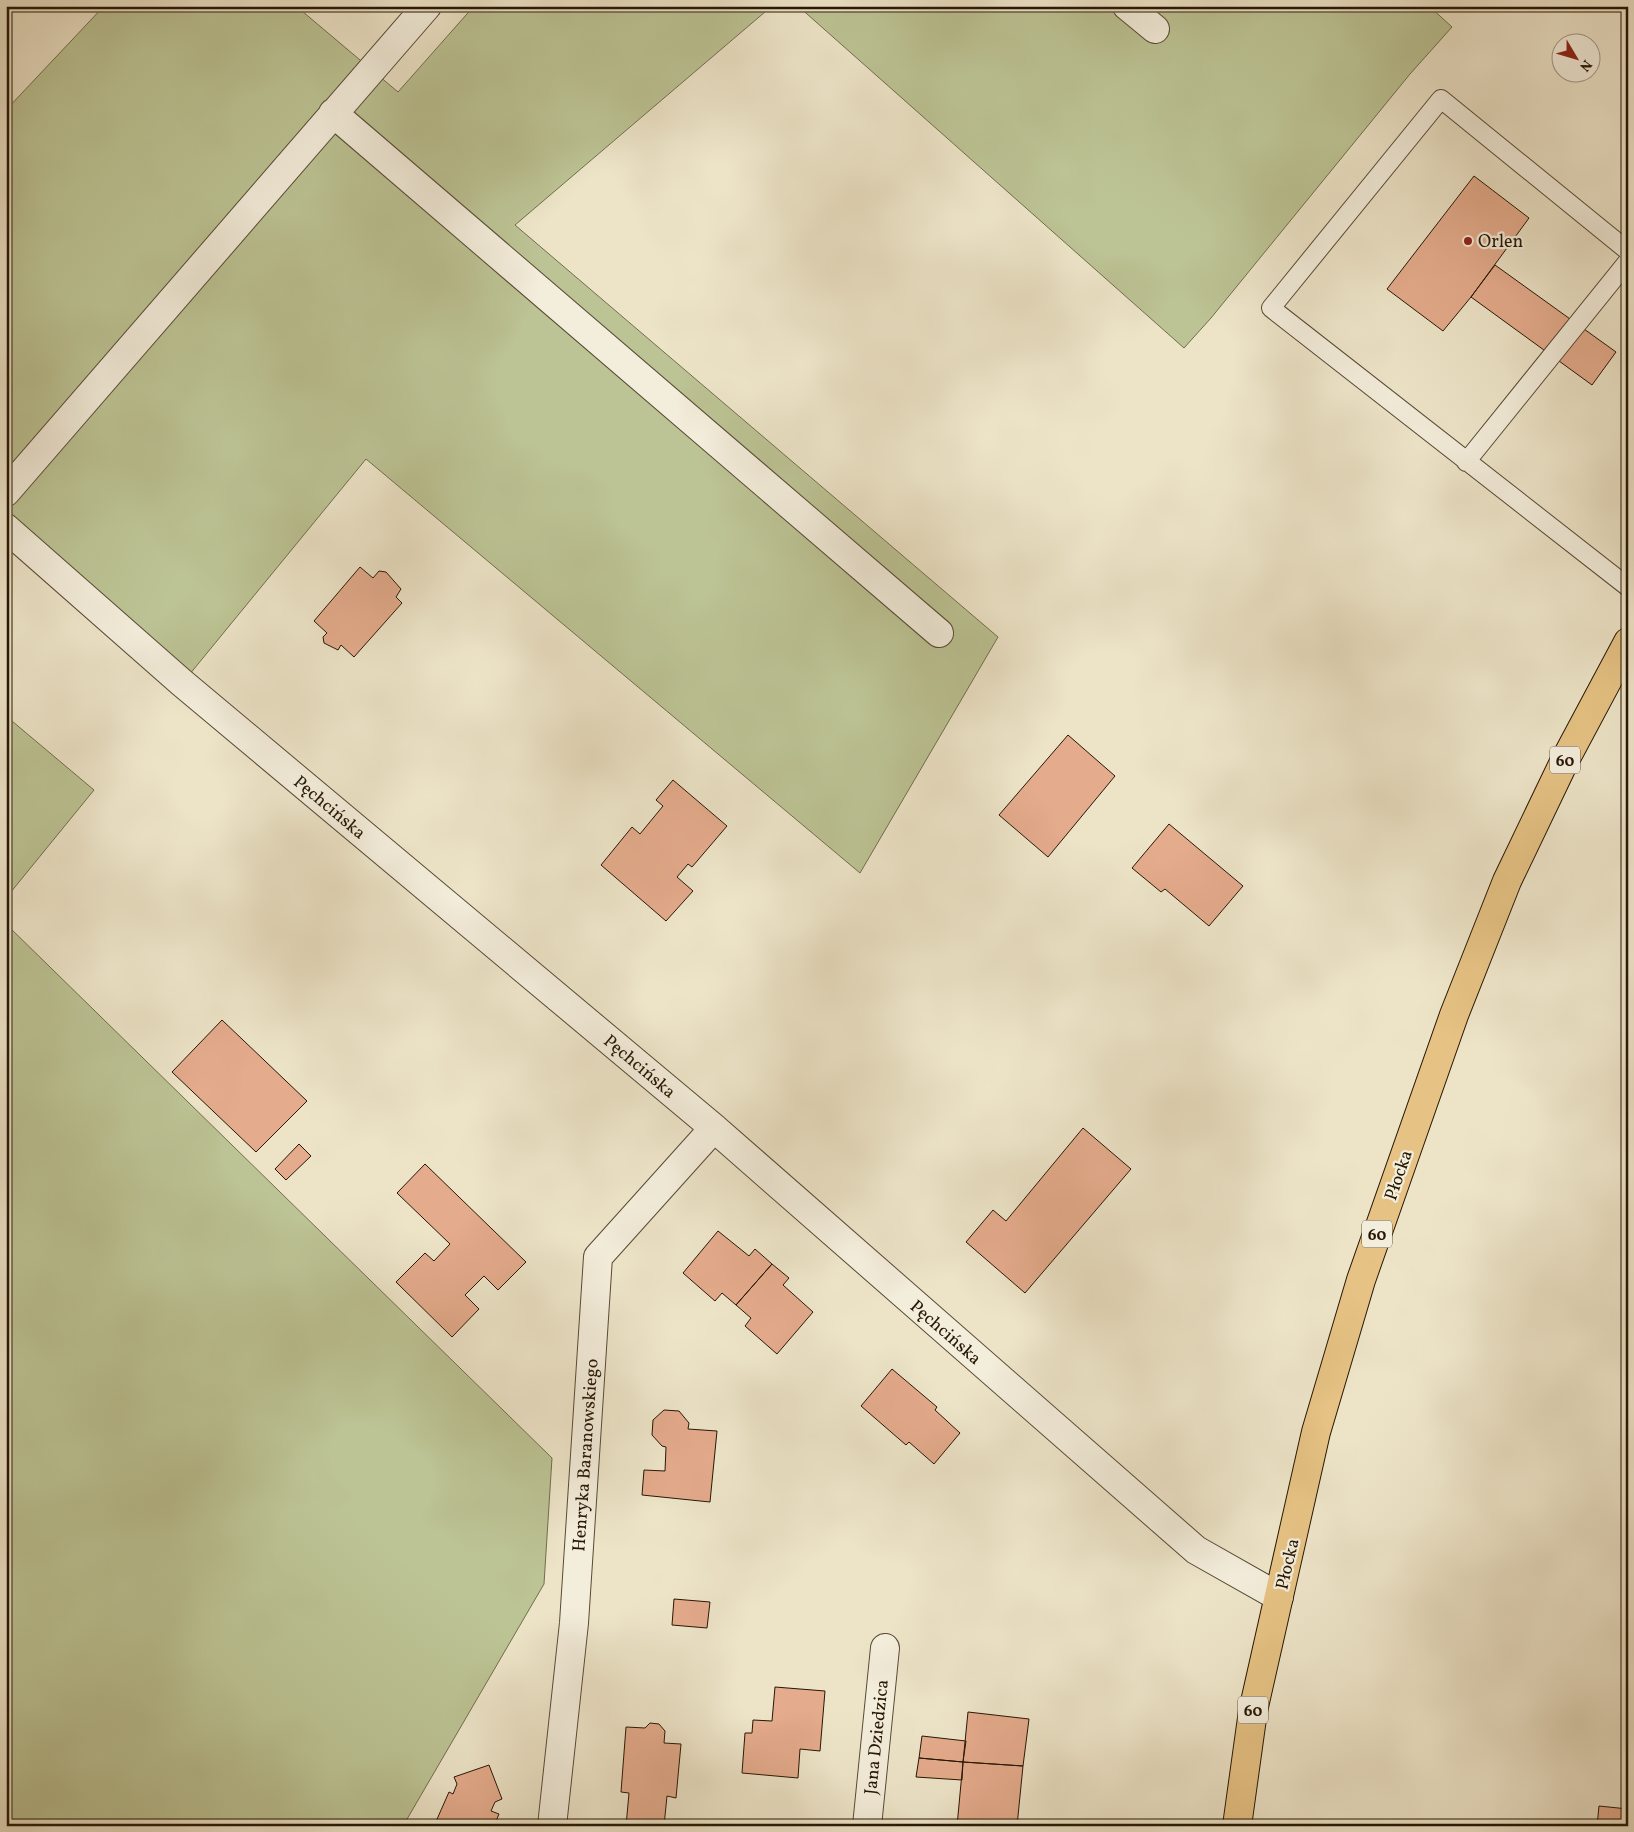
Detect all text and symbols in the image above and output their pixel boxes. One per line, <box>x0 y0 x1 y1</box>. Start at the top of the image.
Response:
north arrow <box>1552 32 1602 82</box>
text: N <box>1574 55 1596 75</box>
place label: Orlen <box>1478 230 1524 255</box>
marker: Orlen <box>1462 235 1474 247</box>
road number: 60 <box>1550 746 1580 774</box>
street label: Pęchcińska <box>287 770 371 846</box>
street label: Pęchcińska <box>597 1029 681 1105</box>
street label: Płocka <box>1379 1147 1420 1204</box>
road number: 60 <box>1362 1220 1392 1248</box>
street label: Pęchcińska <box>904 1295 986 1371</box>
street label: Henryka Baranowskiego <box>567 1358 606 1552</box>
street label: Płocka <box>1270 1536 1306 1592</box>
street label: Jana Dziedzica <box>859 1678 896 1796</box>
road number: 60 <box>1238 1696 1268 1724</box>

